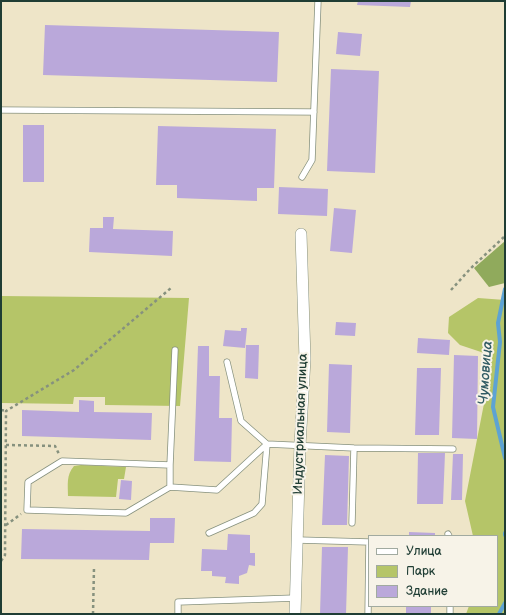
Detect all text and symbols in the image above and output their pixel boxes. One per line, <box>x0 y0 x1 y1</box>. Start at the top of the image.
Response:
water label: Чумовица <box>475 340 497 406</box>
street label: Индустриальная улица <box>291 353 311 495</box>
legend <box>368 535 498 607</box>
text: Улица <box>406 544 442 559</box>
text: Парк <box>406 564 435 579</box>
text: Здание <box>406 584 448 599</box>

